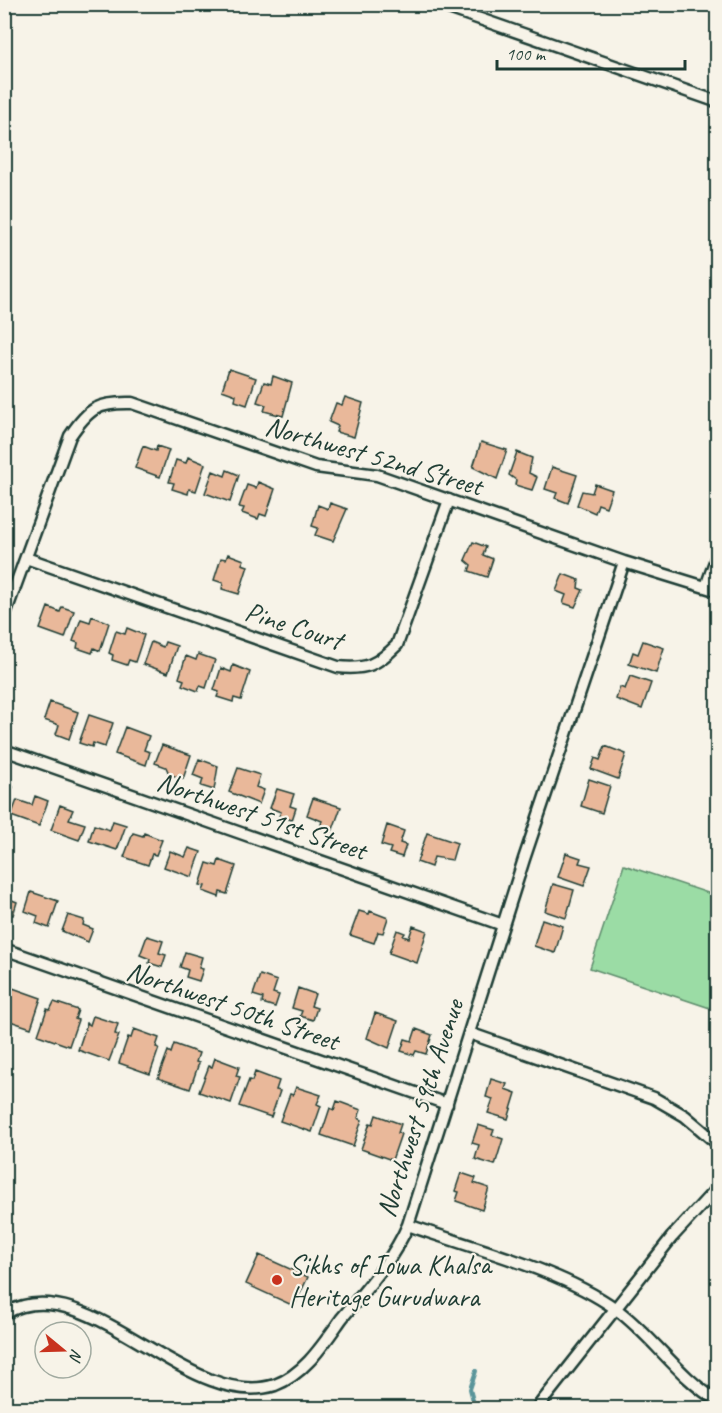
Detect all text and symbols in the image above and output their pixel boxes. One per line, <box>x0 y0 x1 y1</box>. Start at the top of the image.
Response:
scale bar <box>497 33 684 71</box>
text: 100 m <box>506 43 547 65</box>
street label: Northwest 52nd Street <box>261 408 489 504</box>
street label: Pine Court <box>241 593 350 659</box>
street label: Northwest 51st Street <box>153 763 374 869</box>
street label: Northwest 50th Street <box>122 953 346 1059</box>
street label: Northwest 59th Avenue <box>368 993 472 1221</box>
place label: Sikhs of Iowa Khalsa Heritage Gurudwara <box>289 1247 493 1314</box>
marker: Sikhs of Iowa Khalsa Heritage Gurudwara <box>270 1273 284 1287</box>
north arrow <box>33 1320 93 1380</box>
text: N <box>64 1347 87 1365</box>

